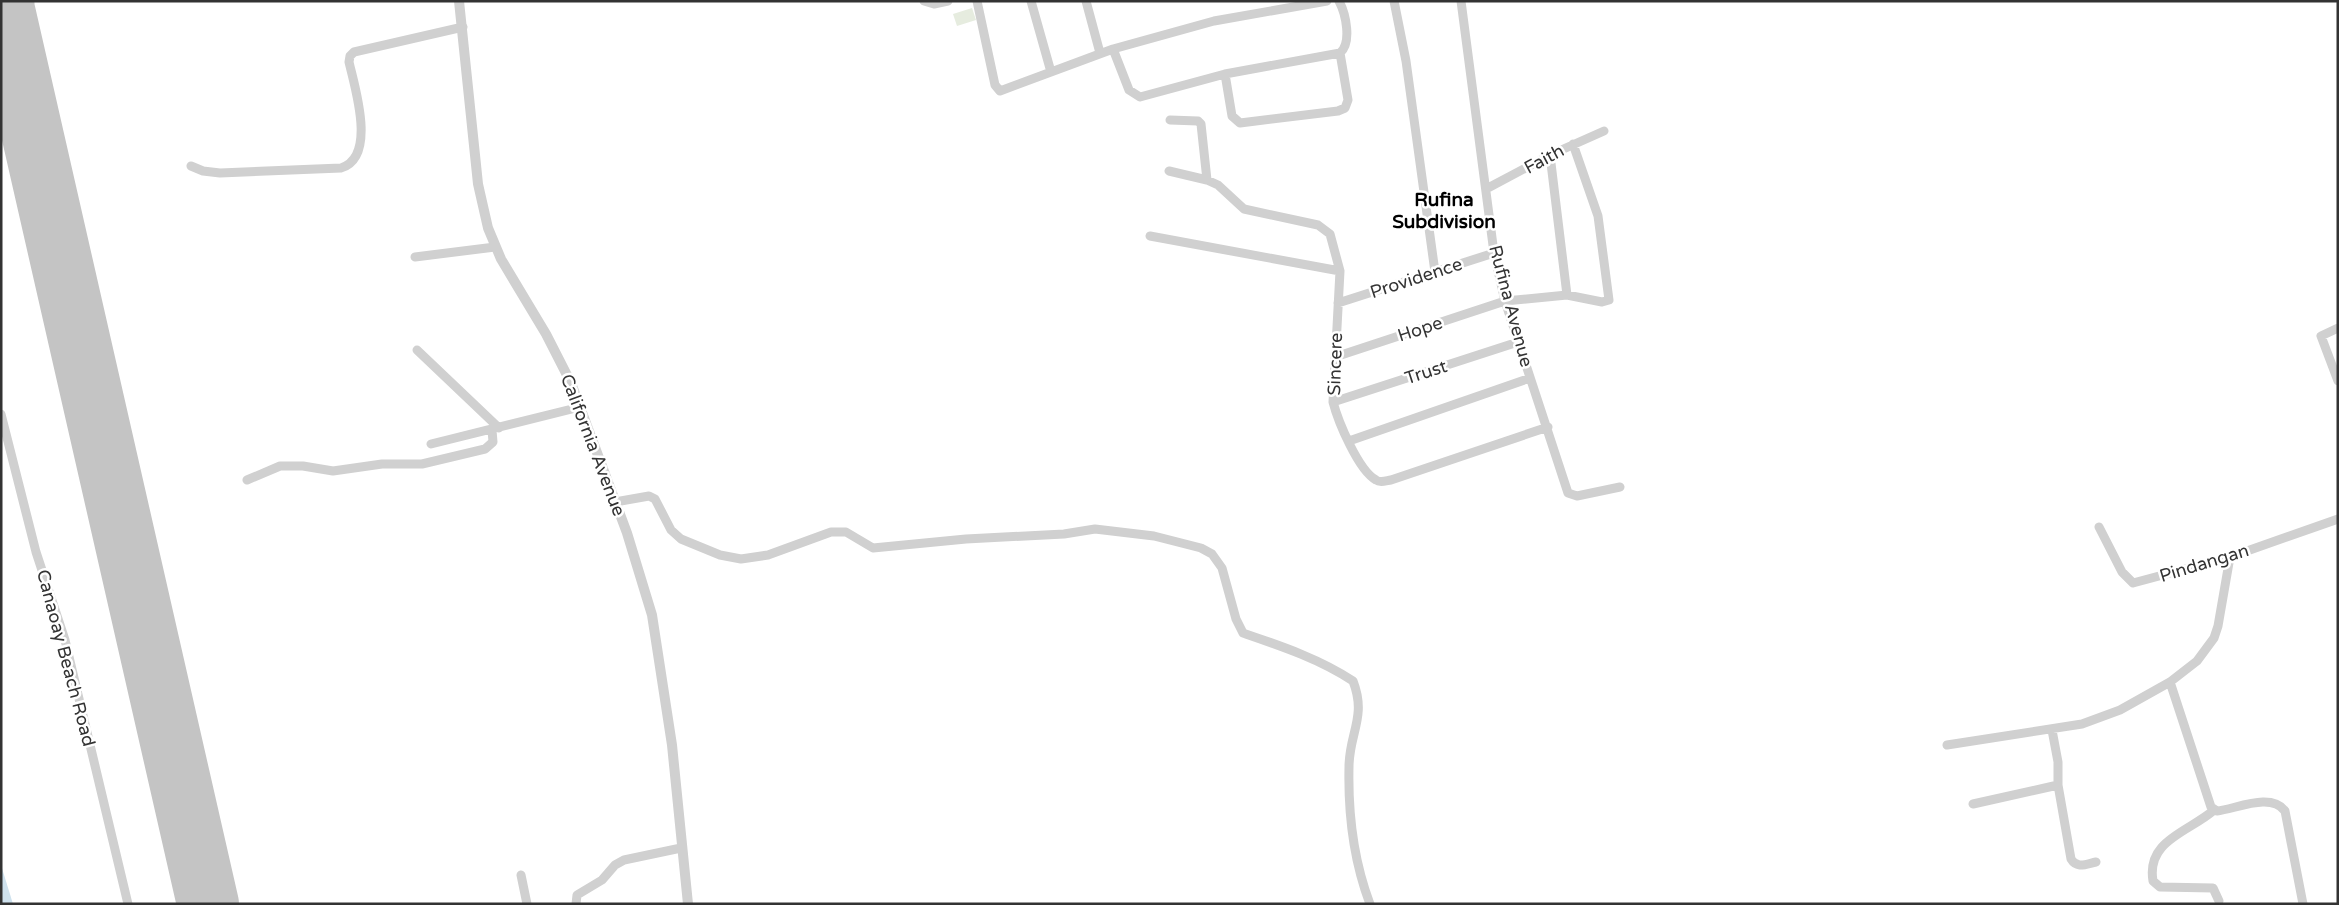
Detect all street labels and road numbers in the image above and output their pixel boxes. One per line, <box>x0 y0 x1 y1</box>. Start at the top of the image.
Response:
street label: Faith <box>1520 139 1568 179</box>
street label: Rufina Avenue <box>1484 243 1538 369</box>
street label: Providence <box>1367 253 1465 303</box>
street label: Hope <box>1395 311 1445 347</box>
street label: Sincere <box>1323 332 1347 396</box>
street label: Trust <box>1402 355 1450 389</box>
street label: California Avenue <box>556 371 630 519</box>
street label: Pindangan <box>2157 539 2251 587</box>
street label: Canaoay Beach Road <box>32 567 100 749</box>

